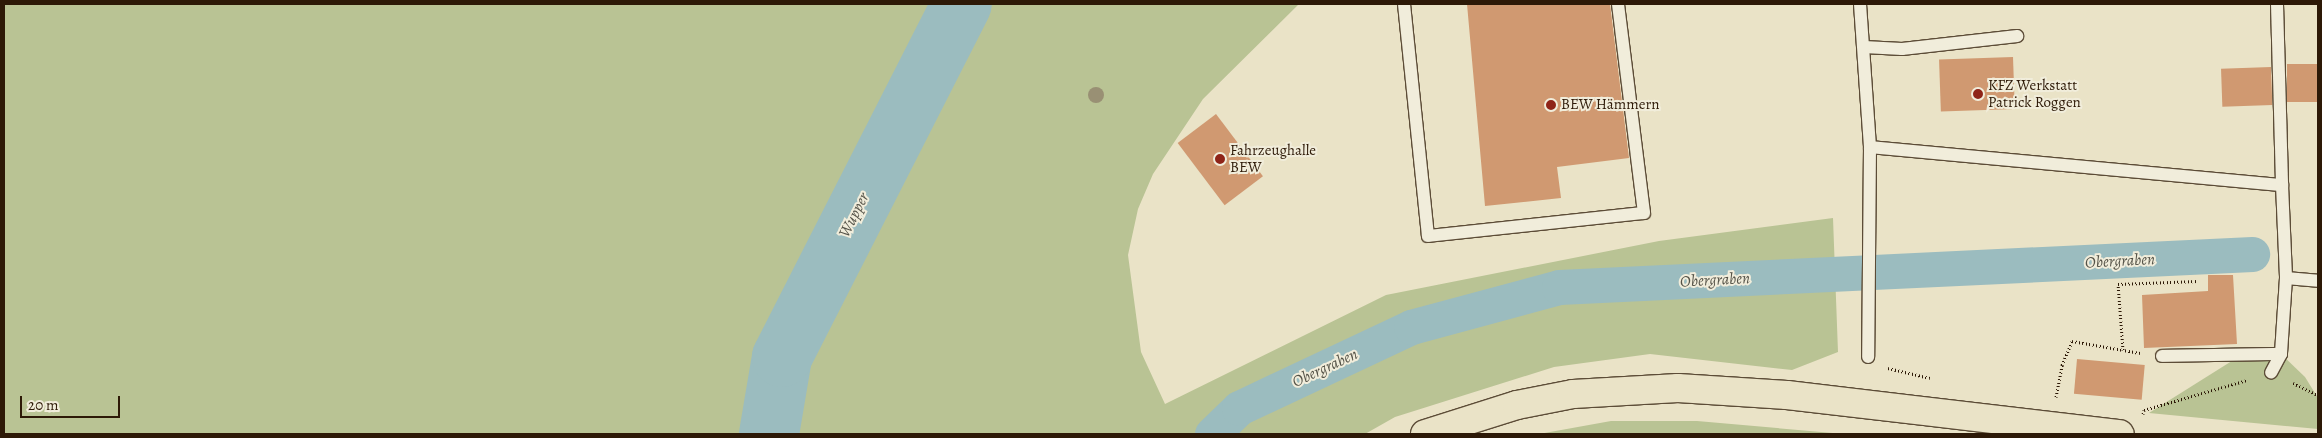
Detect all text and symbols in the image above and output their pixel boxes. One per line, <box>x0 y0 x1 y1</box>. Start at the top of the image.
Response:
place label: KFZ Werkstatt Patrick Roggen <box>1988 76 2081 111</box>
marker: KFZ Werkstatt Patrick Roggen <box>1972 88 1984 100</box>
place label: BEW Hämmern <box>1561 96 1659 114</box>
marker: BEW Hämmern <box>1545 99 1557 111</box>
place label: Fahrzeughalle BEW <box>1230 141 1316 176</box>
marker: Fahrzeughalle BEW <box>1214 153 1226 165</box>
water label: Wupper <box>835 189 873 241</box>
water label: Obergraben <box>2085 250 2155 272</box>
water label: Obergraben <box>1680 269 1750 291</box>
water label: Obergraben <box>1289 345 1361 391</box>
scale bar <box>22 386 122 418</box>
text: 20 m <box>28 395 59 415</box>

